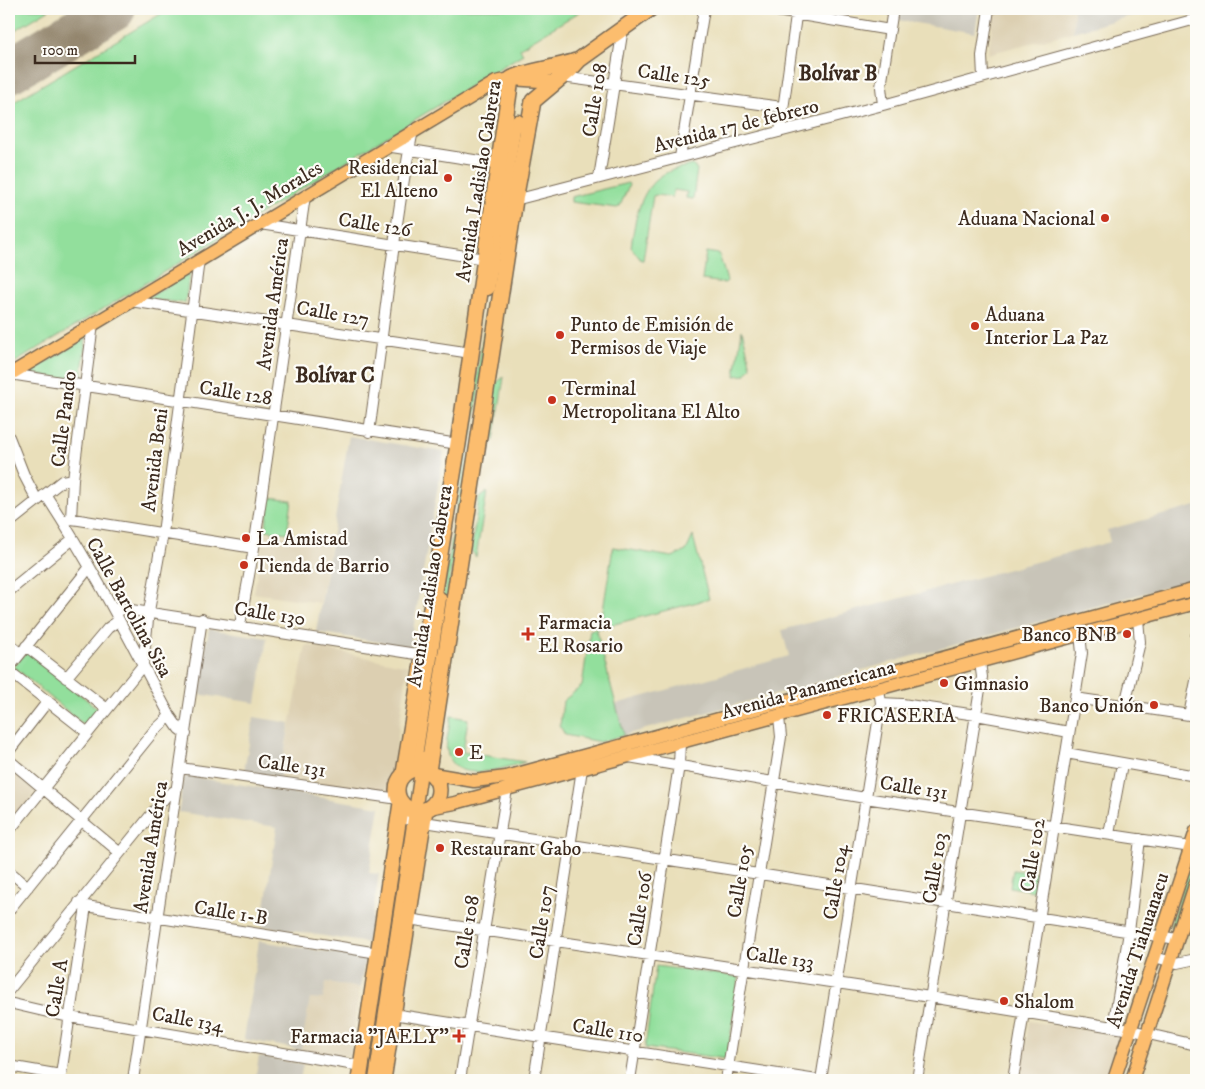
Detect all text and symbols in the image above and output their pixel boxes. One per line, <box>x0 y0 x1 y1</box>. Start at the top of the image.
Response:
scale bar <box>35 32 135 64</box>
text: 100 m <box>42 41 78 60</box>
street label: Calle 125 <box>636 59 712 94</box>
district label: Bolívar B <box>799 61 877 87</box>
street label: Calle 108 <box>577 62 614 139</box>
street label: Avenida Ladislao Cabrera <box>451 78 508 284</box>
street label: Avenida 17 de febrero <box>651 94 821 159</box>
street label: Avenida J. J. Morales <box>172 156 327 263</box>
place label: Residencial El Alteno <box>348 156 438 204</box>
marker: Residencial El Alteno <box>442 172 454 184</box>
street label: Calle 126 <box>336 207 414 244</box>
place label: Aduana Nacional <box>958 207 1095 232</box>
marker: Aduana Nacional <box>1099 212 1111 224</box>
street label: Avenida América <box>252 236 295 372</box>
street label: Calle 127 <box>294 296 371 333</box>
place label: Aduana Interior La Paz <box>985 303 1109 351</box>
place label: Punto de Emisión de Permisos de Viaje <box>570 313 734 361</box>
marker: Aduana Interior La Paz <box>969 320 981 332</box>
marker: Punto de Emisión de Permisos de Viaje <box>554 329 566 341</box>
district label: Bolívar C <box>295 363 375 389</box>
street label: Calle Pando <box>46 370 83 469</box>
street label: Calle 128 <box>198 375 274 412</box>
place label: Terminal Metropolitana El Alto <box>562 377 740 425</box>
marker: Terminal Metropolitana El Alto <box>546 394 558 406</box>
street label: Avenida Beni <box>137 407 174 513</box>
street label: Avenida Ladislao Cabrera <box>402 483 459 689</box>
place label: La Amistad <box>256 527 348 552</box>
marker: La Amistad <box>240 532 252 544</box>
street label: Calle Bartolina Sisa <box>80 533 178 683</box>
place label: Tienda de Barrio <box>254 554 389 579</box>
marker: Tienda de Barrio <box>238 559 250 571</box>
street label: Calle 130 <box>232 597 307 632</box>
place label: Farmacia El Rosario <box>538 611 623 659</box>
place label: Banco BNB <box>1021 623 1117 648</box>
marker: Farmacia El Rosario <box>522 628 534 640</box>
marker: Banco BNB <box>1121 628 1133 640</box>
street label: Avenida Panamericana <box>719 655 898 726</box>
place label: Gimnasio <box>954 672 1029 697</box>
marker: Gimnasio <box>938 677 950 689</box>
place label: Banco Unión <box>1039 694 1145 719</box>
marker: Banco Unión <box>1148 699 1160 711</box>
place label: FRICASERIA <box>837 704 956 729</box>
marker: FRICASERIA <box>821 709 833 721</box>
place label: E <box>469 741 483 766</box>
marker: E <box>453 746 465 758</box>
street label: Calle 131 <box>256 749 327 784</box>
street label: Calle 131 <box>878 771 950 806</box>
street label: Avenida América <box>129 779 174 915</box>
street label: Calle 102 <box>1015 816 1052 894</box>
street label: Calle 103 <box>918 831 953 906</box>
place label: Restaurant Gabo <box>450 837 581 862</box>
marker: Restaurant Gabo <box>434 842 446 854</box>
street label: Calle 104 <box>818 842 855 922</box>
street label: Calle 105 <box>722 843 759 920</box>
street label: Avenida Tiahuanacu <box>1101 869 1175 1031</box>
street label: Calle 106 <box>622 870 659 948</box>
street label: Calle 107 <box>524 883 561 961</box>
street label: Calle 108 <box>449 894 486 971</box>
street label: Calle 1-B <box>192 895 269 932</box>
street label: Calle 133 <box>744 941 815 976</box>
street label: Calle A <box>41 957 74 1019</box>
place label: Shalom <box>1014 990 1074 1015</box>
marker: Shalom <box>998 995 1010 1007</box>
street label: Calle 134 <box>150 1002 226 1039</box>
street label: Calle 110 <box>570 1014 645 1049</box>
place label: Farmacia "JAELY" <box>290 1025 449 1050</box>
marker: Farmacia "JAELY" <box>453 1030 465 1042</box>

